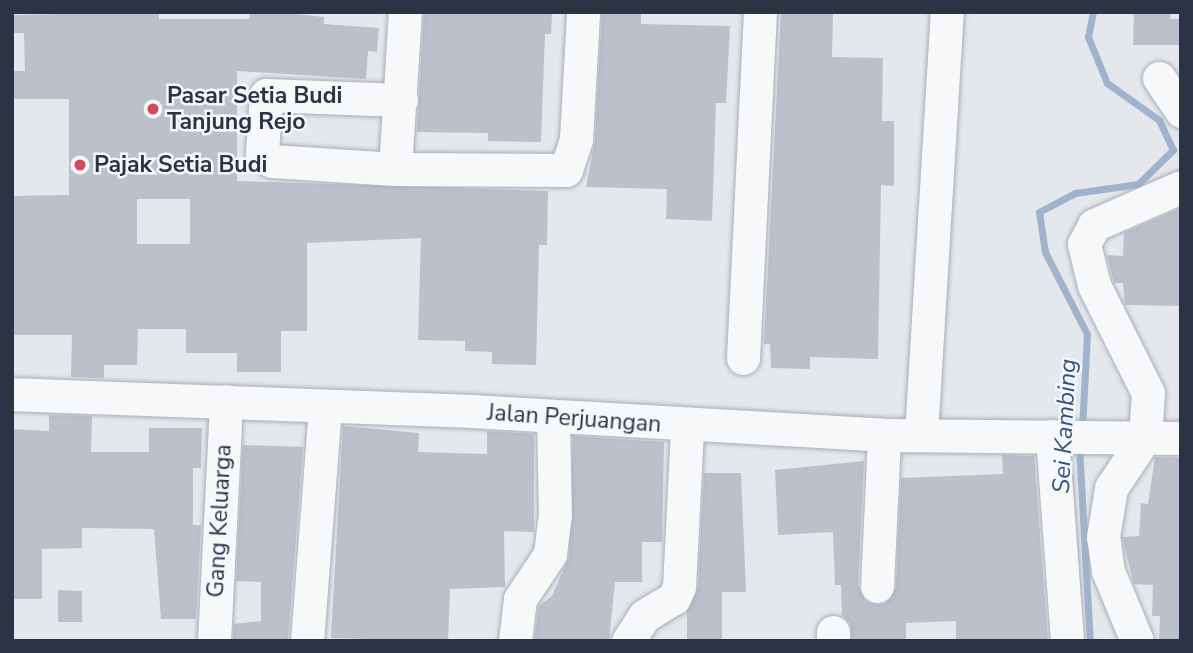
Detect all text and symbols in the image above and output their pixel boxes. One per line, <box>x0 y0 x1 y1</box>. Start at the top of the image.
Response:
place label: Pasar Setia Budi Tanjung Rejo <box>167 82 342 136</box>
marker: Pasar Setia Budi Tanjung Rejo <box>145 101 161 117</box>
place label: Pajak Setia Budi <box>94 151 267 179</box>
marker: Pajak Setia Budi <box>72 157 88 173</box>
water label: Sei Kambing <box>1047 358 1083 494</box>
street label: Jalan Perjuangan <box>486 399 662 439</box>
street label: Gang Keluarga <box>202 444 238 598</box>

